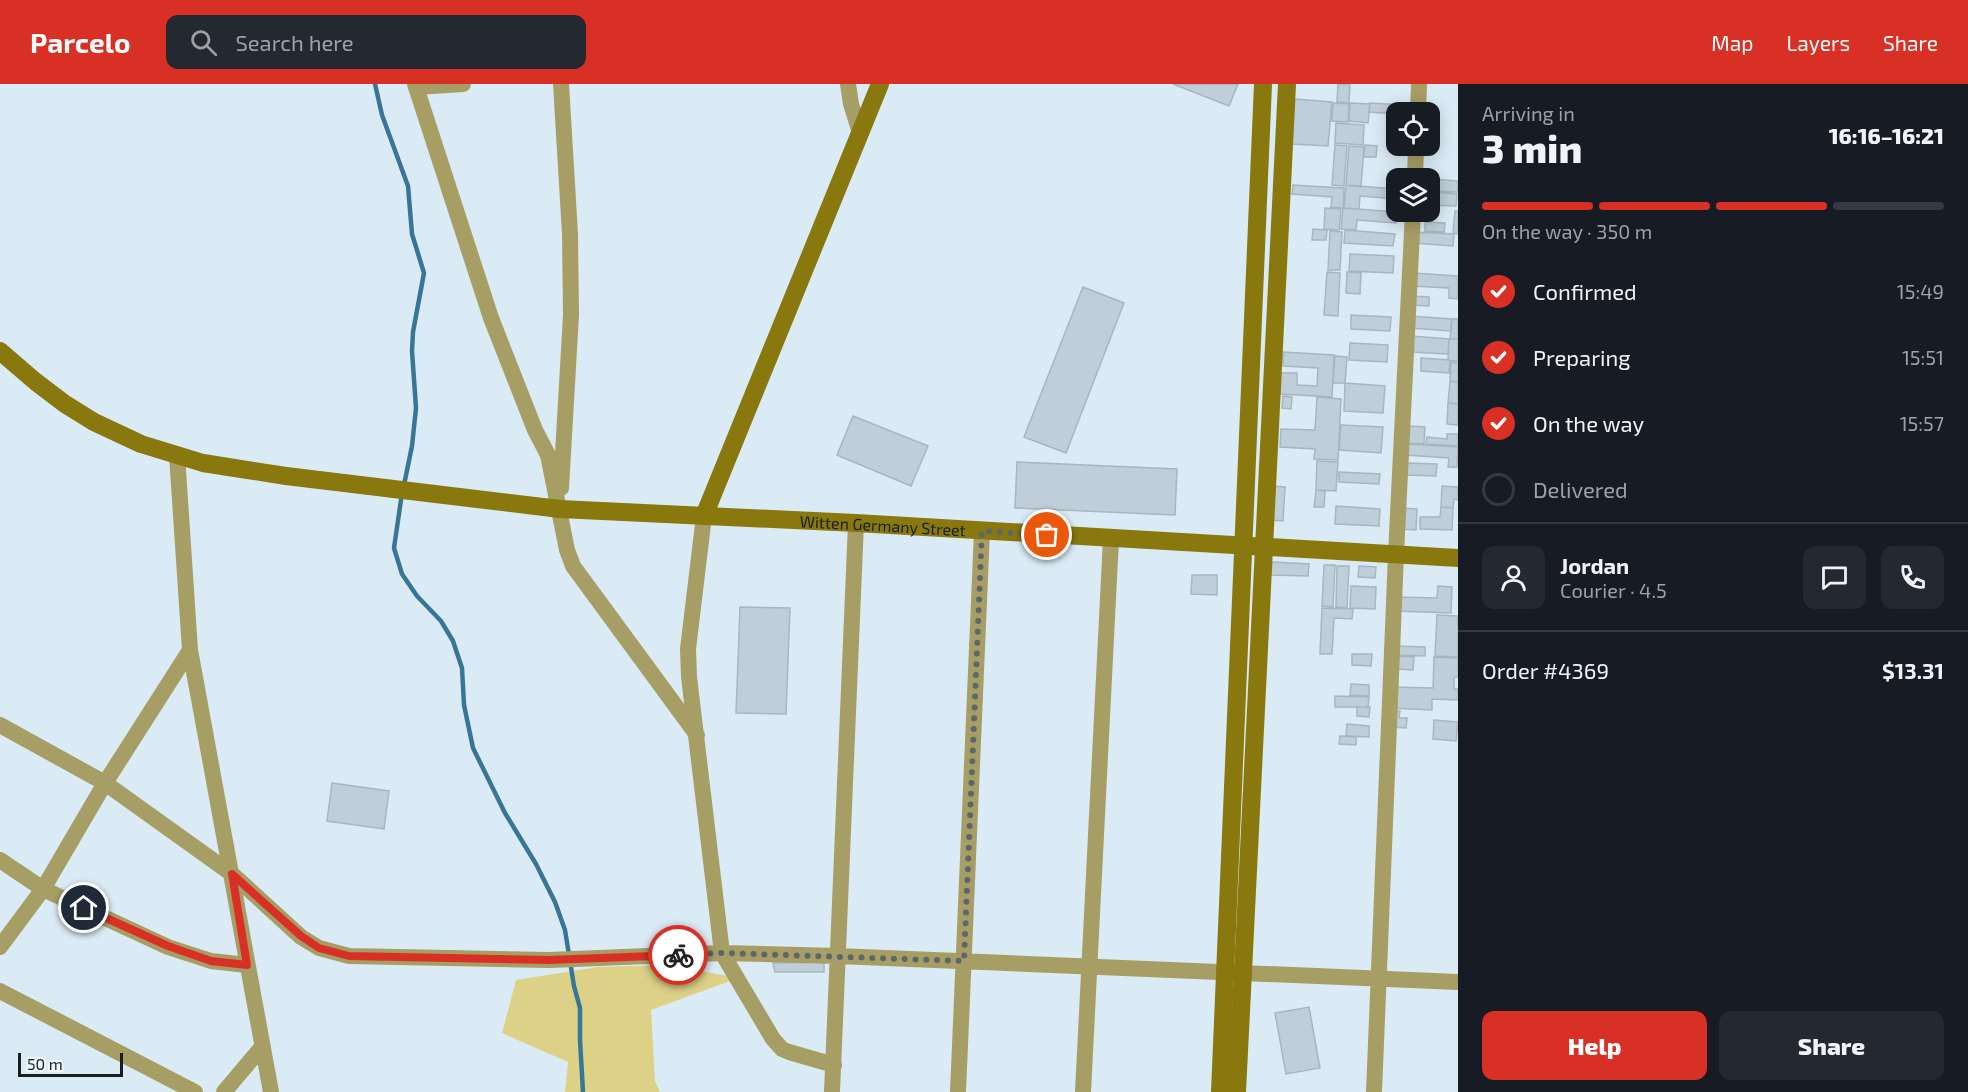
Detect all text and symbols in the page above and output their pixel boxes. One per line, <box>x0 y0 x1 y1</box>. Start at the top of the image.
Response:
search box <box>166 15 586 69</box>
text: Parcelo <box>30 25 130 59</box>
icon: search <box>187 26 220 59</box>
text: Search here <box>235 29 354 55</box>
text: Map <box>1711 30 1753 55</box>
text: Layers <box>1786 30 1850 55</box>
text: Share <box>1883 30 1938 55</box>
text: Arriving in <box>1482 101 1575 125</box>
map controls <box>1386 102 1440 222</box>
button: locate <box>1386 102 1440 156</box>
text: 16:16–16:21 <box>1829 122 1944 148</box>
text: 3 min <box>1482 124 1582 171</box>
button: layers <box>1386 168 1440 222</box>
text: On the way · 350 m <box>1482 219 1652 243</box>
icon: check <box>1482 275 1515 308</box>
text: Confirmed <box>1533 278 1637 304</box>
text: 15:49 <box>1897 279 1944 303</box>
icon: check <box>1482 341 1515 374</box>
text: Preparing <box>1533 344 1631 370</box>
text: 15:51 <box>1902 345 1944 369</box>
icon: check <box>1482 407 1515 440</box>
text: On the way <box>1533 410 1644 436</box>
text: 15:57 <box>1900 411 1944 435</box>
text: Delivered <box>1533 476 1628 502</box>
pin <box>1021 509 1072 560</box>
street label: Witten Germany Street <box>799 511 966 539</box>
icon: bag <box>1030 518 1063 551</box>
button: person <box>1482 546 1545 609</box>
button: chat <box>1803 546 1866 609</box>
button: phone <box>1881 546 1944 609</box>
text: Jordan <box>1560 552 1629 578</box>
text: Courier · 4.5 <box>1560 578 1667 602</box>
text: Order #4369 <box>1482 657 1609 683</box>
text: $13.31 <box>1882 657 1944 683</box>
pin <box>58 882 109 933</box>
icon: home <box>67 891 100 924</box>
courier <box>648 925 708 985</box>
icon: bike <box>662 939 695 972</box>
button: Help <box>1482 1011 1707 1080</box>
button: Share <box>1719 1011 1944 1080</box>
scale bar <box>18 1050 123 1078</box>
text: 50 m <box>27 1054 63 1073</box>

